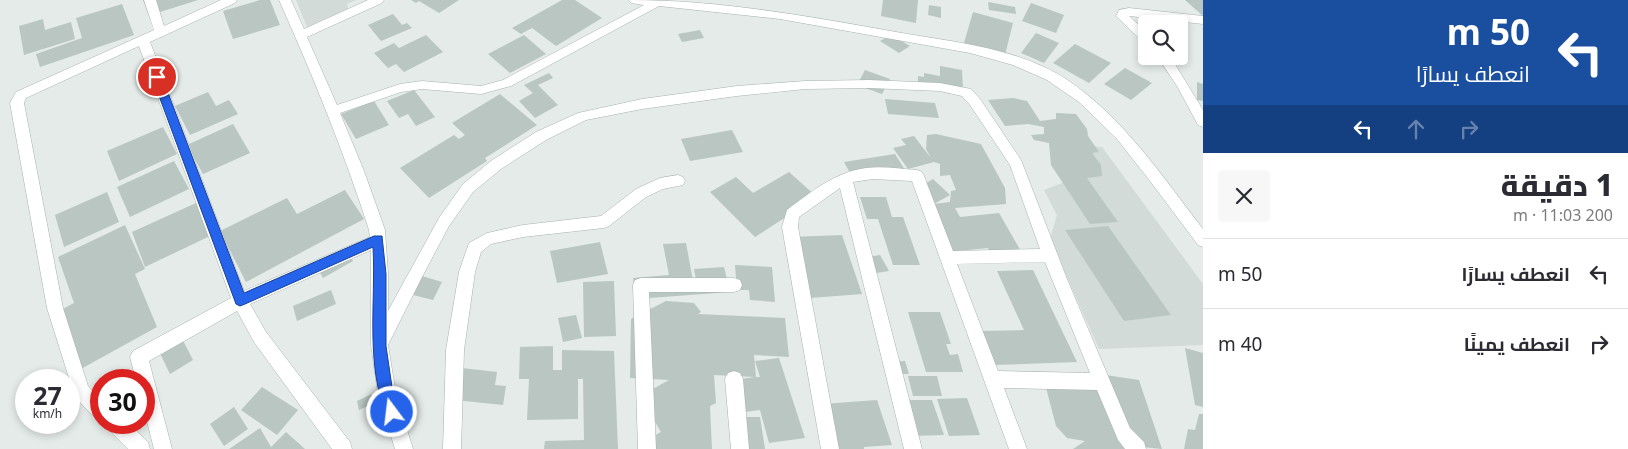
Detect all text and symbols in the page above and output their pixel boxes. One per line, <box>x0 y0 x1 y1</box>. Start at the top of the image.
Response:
text: 50 m <box>1447 8 1530 55</box>
map controls <box>1138 15 1188 65</box>
button: search <box>1138 15 1188 65</box>
icon: left <box>1548 20 1613 85</box>
pin <box>136 56 178 98</box>
text: انعطف يسارًا <box>1416 58 1530 88</box>
icon: arrive <box>143 63 171 91</box>
icon: left <box>1349 115 1377 143</box>
icon: ahead <box>1402 115 1430 143</box>
icon: right <box>1455 115 1483 143</box>
text: 1 دقيقة <box>1501 164 1613 205</box>
button: close <box>1218 170 1270 222</box>
text: 200 m · 11:03 <box>1513 204 1613 226</box>
icon: left <box>1585 260 1613 288</box>
text: 50 m <box>1218 261 1262 287</box>
text: انعطف يسارًا <box>1461 261 1570 287</box>
icon: right <box>1585 330 1613 358</box>
text: 40 m <box>1218 331 1262 357</box>
text: انعطف يمينًا <box>1464 331 1570 357</box>
speed limit sign: 30 <box>90 369 155 434</box>
text: 27 <box>33 378 62 412</box>
position arrow <box>365 385 417 437</box>
text: km/h <box>33 405 62 422</box>

